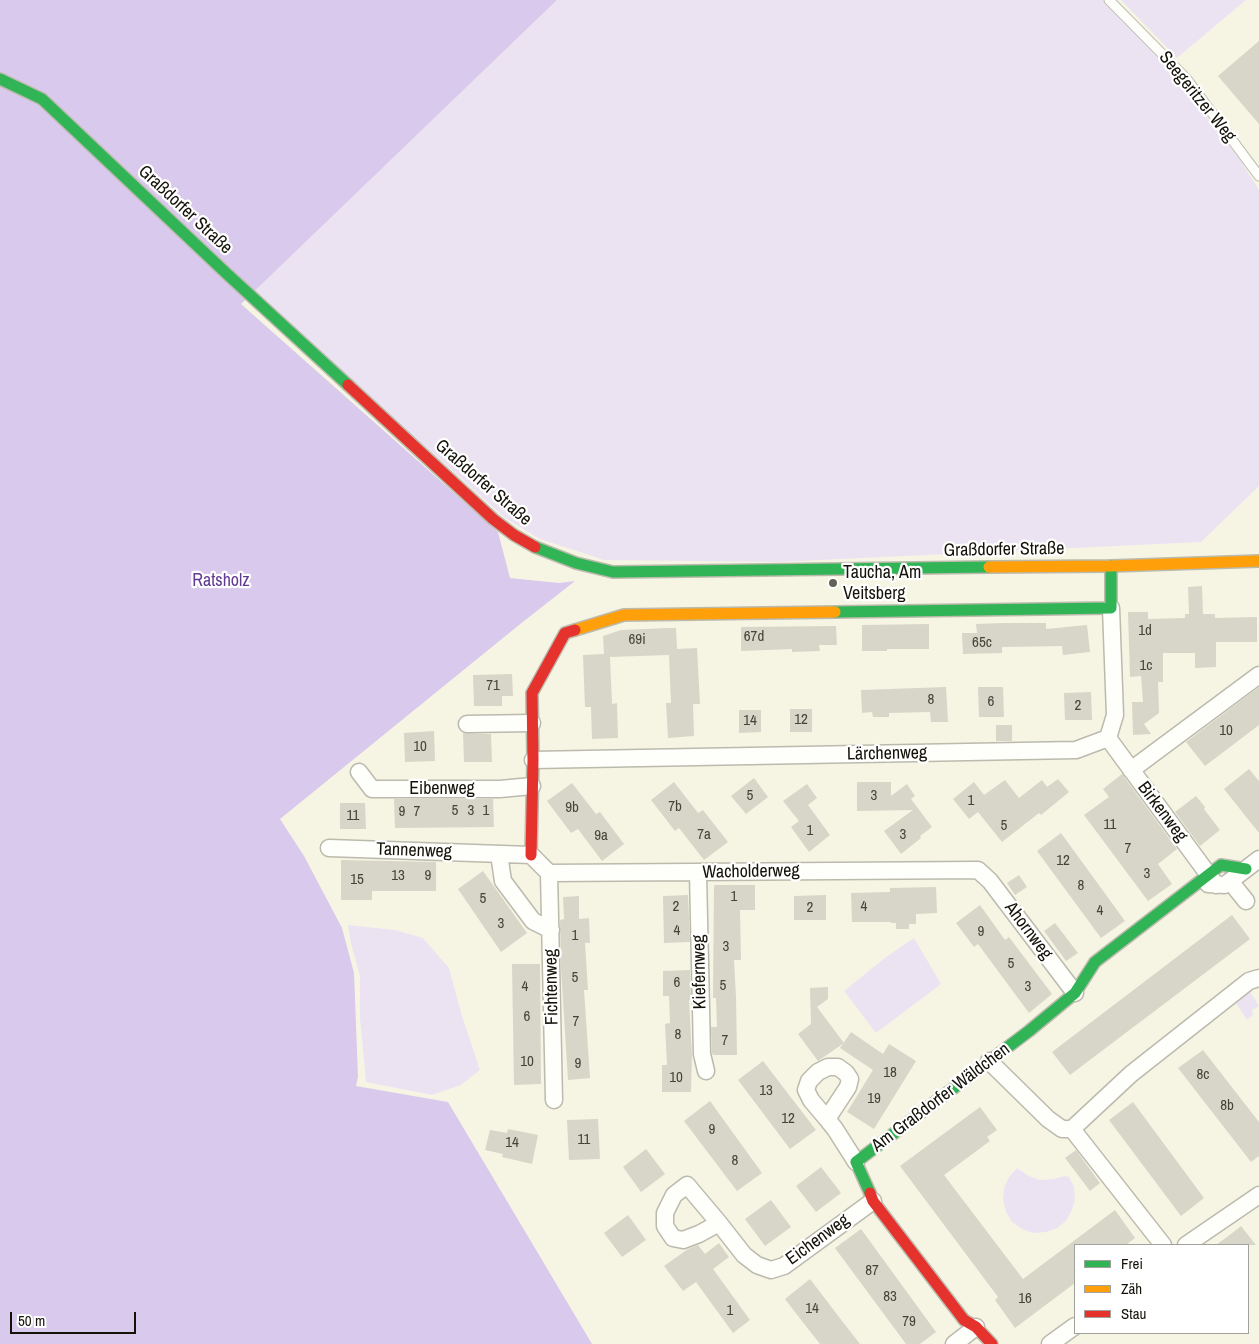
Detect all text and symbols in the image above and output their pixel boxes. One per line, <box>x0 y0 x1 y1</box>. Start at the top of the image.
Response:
street label: Seegeritzer Weg <box>1154 47 1240 147</box>
street label: Graßdorfer Straße <box>134 161 236 259</box>
street label: Graßdorfer Straße <box>430 435 536 531</box>
street label: Graßdorfer Straße <box>944 538 1064 562</box>
place label: Taucha, Am Veitsberg <box>843 562 921 604</box>
park label: Ratsholz <box>192 570 250 592</box>
marker: Taucha, Am Veitsberg <box>827 577 839 589</box>
house number: 1d <box>1138 622 1152 640</box>
house number: 67d <box>744 628 764 646</box>
house number: 69i <box>628 631 646 649</box>
house number: 65c <box>972 634 992 652</box>
house number: 1c <box>1140 657 1152 675</box>
house number: 71 <box>486 677 500 695</box>
house number: 8 <box>928 691 934 709</box>
house number: 6 <box>988 693 994 711</box>
house number: 2 <box>1075 697 1081 715</box>
house number: 12 <box>794 711 808 729</box>
house number: 14 <box>743 712 757 730</box>
house number: 10 <box>1219 722 1233 740</box>
house number: 10 <box>413 738 427 756</box>
street label: Lärchenweg <box>847 743 927 765</box>
street label: Eibenweg <box>409 778 475 800</box>
street label: Birkenweg <box>1132 778 1192 846</box>
house number: 5 <box>747 787 753 805</box>
house number: 3 <box>871 787 877 805</box>
house number: 1 <box>968 792 974 810</box>
house number: 7b <box>668 798 682 816</box>
house number: 9b <box>565 799 579 817</box>
house number: 5 <box>452 802 458 820</box>
house number: 3 <box>468 802 474 820</box>
house number: 1 <box>483 802 489 820</box>
house number: 9 <box>399 803 405 821</box>
house number: 7 <box>414 803 420 821</box>
house number: 11 <box>347 807 359 825</box>
house number: 11 <box>1104 816 1116 834</box>
house number: 5 <box>1001 817 1007 835</box>
house number: 1 <box>807 822 813 840</box>
house number: 7a <box>697 826 711 844</box>
house number: 3 <box>900 826 906 844</box>
house number: 9a <box>594 827 608 845</box>
street label: Tannenweg <box>376 839 452 863</box>
house number: 7 <box>1125 840 1131 858</box>
house number: 12 <box>1056 852 1070 870</box>
street label: Wacholderweg <box>702 860 800 884</box>
house number: 3 <box>1144 865 1150 883</box>
house number: 13 <box>391 867 405 885</box>
house number: 9 <box>425 867 431 885</box>
house number: 15 <box>350 871 364 889</box>
house number: 8 <box>1078 877 1084 895</box>
house number: 1 <box>731 888 737 906</box>
house number: 5 <box>480 890 486 908</box>
house number: 2 <box>673 898 679 916</box>
house number: 4 <box>861 898 867 916</box>
street label: Ahornweg <box>999 898 1057 964</box>
house number: 2 <box>807 899 813 917</box>
house number: 4 <box>1097 902 1103 920</box>
house number: 3 <box>498 915 504 933</box>
house number: 4 <box>674 922 680 940</box>
house number: 9 <box>978 923 984 941</box>
house number: 1 <box>572 927 578 945</box>
street label: Kiefernweg <box>689 934 711 1010</box>
house number: 3 <box>723 938 729 956</box>
street label: Fichtenweg <box>541 949 563 1025</box>
house number: 5 <box>1008 955 1014 973</box>
house number: 5 <box>572 969 578 987</box>
house number: 6 <box>674 974 680 992</box>
house number: 5 <box>720 977 726 995</box>
house number: 4 <box>522 978 528 996</box>
house number: 3 <box>1025 978 1031 996</box>
house number: 6 <box>524 1008 530 1026</box>
house number: 7 <box>573 1013 579 1031</box>
house number: 8 <box>675 1026 681 1044</box>
house number: 7 <box>722 1032 728 1050</box>
street label: Am Graßdorfer Wäldchen <box>868 1039 1014 1157</box>
house number: 10 <box>520 1053 534 1071</box>
house number: 9 <box>575 1055 581 1073</box>
house number: 18 <box>883 1064 897 1082</box>
house number: 8c <box>1197 1066 1209 1084</box>
house number: 10 <box>669 1069 683 1087</box>
house number: 13 <box>759 1082 773 1100</box>
house number: 19 <box>867 1090 881 1108</box>
house number: 8b <box>1220 1097 1234 1115</box>
house number: 12 <box>781 1110 795 1128</box>
house number: 9 <box>709 1121 715 1139</box>
house number: 11 <box>578 1131 590 1149</box>
house number: 14 <box>505 1134 519 1152</box>
house number: 8 <box>732 1152 738 1170</box>
street label: Eichenweg <box>782 1210 854 1270</box>
legend <box>1074 1244 1249 1334</box>
text: Frei <box>1121 1253 1143 1274</box>
house number: 87 <box>865 1262 879 1280</box>
text: Zäh <box>1121 1278 1142 1299</box>
house number: 83 <box>883 1288 897 1306</box>
house number: 16 <box>1018 1290 1032 1308</box>
house number: 14 <box>805 1300 819 1318</box>
scale bar <box>12 1302 139 1334</box>
house number: 1 <box>727 1302 733 1320</box>
text: Stau <box>1121 1303 1146 1324</box>
text: 50 m <box>18 1310 45 1331</box>
house number: 79 <box>902 1313 916 1331</box>

